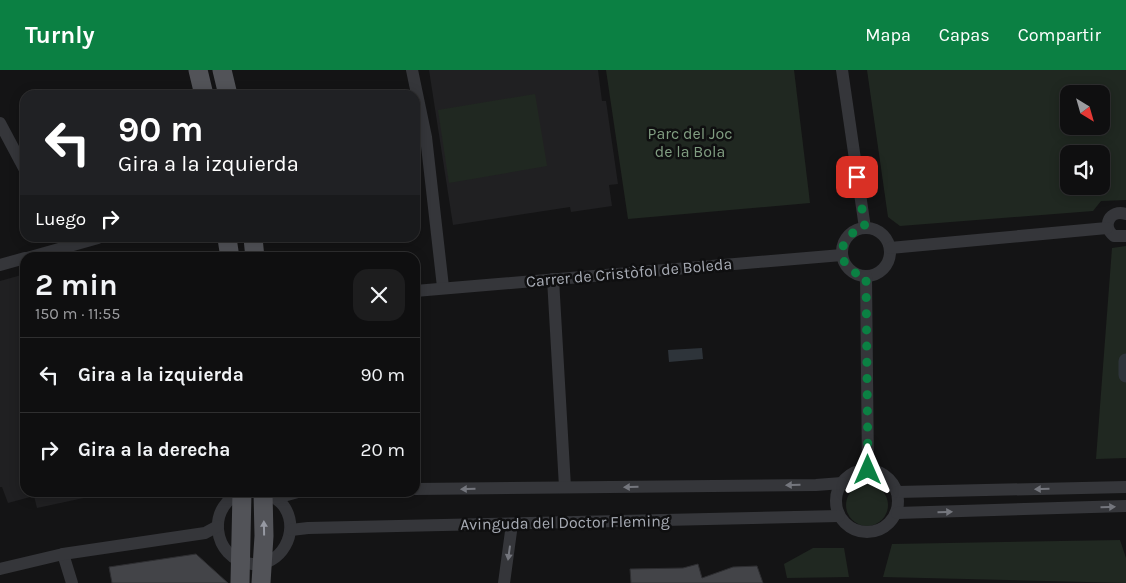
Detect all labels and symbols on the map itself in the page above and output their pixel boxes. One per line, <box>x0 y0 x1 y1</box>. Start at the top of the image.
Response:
north arrow <box>1060 85 1110 135</box>
park label: Parc del Joc de la Bola <box>648 124 732 161</box>
pin <box>836 156 878 198</box>
street label: Carrer de Cristòfol de Boleda <box>525 254 733 291</box>
position arrow <box>841 443 893 495</box>
one-way arrow <box>785 481 801 489</box>
one-way arrow <box>623 483 639 491</box>
one-way arrow <box>460 485 476 493</box>
one-way arrow <box>1034 485 1050 493</box>
one-way arrow <box>1100 503 1116 511</box>
one-way arrow <box>938 507 954 515</box>
street label: Avinguda del Doctor Fleming <box>460 511 670 534</box>
one-way arrow <box>260 520 268 536</box>
one-way arrow <box>505 546 513 562</box>

